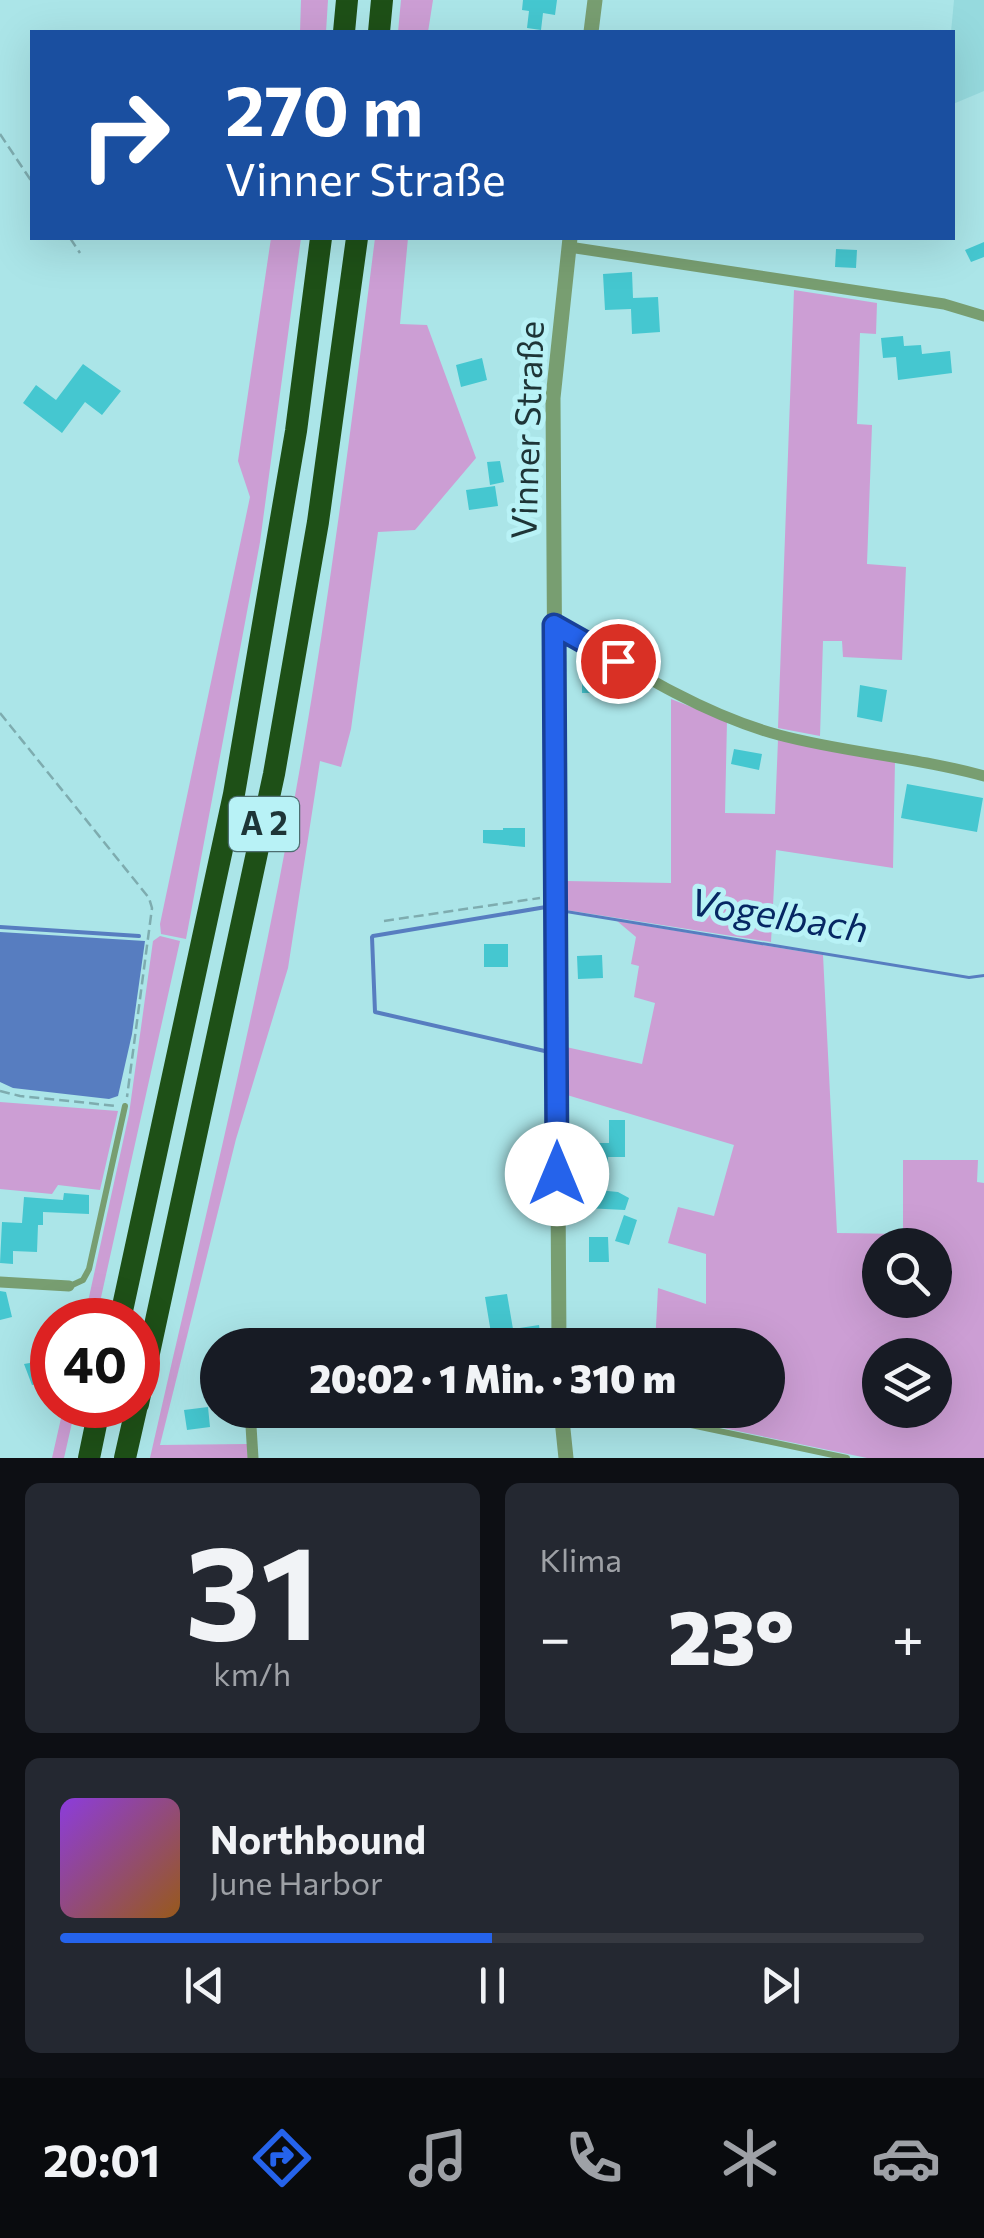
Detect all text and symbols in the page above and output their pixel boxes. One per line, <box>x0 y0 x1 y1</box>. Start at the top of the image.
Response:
text: 270 m <box>225 65 423 150</box>
icon: right <box>60 70 190 200</box>
text: Vinner Straße <box>225 150 506 205</box>
street label: Vinner Straße <box>500 320 551 540</box>
pin <box>576 619 661 704</box>
icon: arrive <box>591 634 646 689</box>
road number: A 2 <box>229 797 299 851</box>
water label: Vogelbach <box>687 876 872 951</box>
position arrow <box>505 1122 609 1226</box>
map controls <box>862 1228 952 1428</box>
button: search <box>862 1228 952 1318</box>
speed limit sign: 40 <box>30 1298 160 1428</box>
button: layers <box>862 1338 952 1428</box>
text: 20:02 · 1 Min. · 310 m <box>309 1354 676 1401</box>
text: 31 <box>185 1508 320 1667</box>
text: Klima <box>540 1539 622 1579</box>
text: 23° <box>668 1589 794 1680</box>
text: − <box>540 1602 571 1669</box>
text: + <box>892 1602 924 1669</box>
text: km/h <box>213 1653 291 1693</box>
text: Northbound <box>210 1815 426 1862</box>
text: June Harbor <box>210 1862 383 1902</box>
icon: previous <box>177 1958 232 2013</box>
icon: pause <box>465 1958 520 2013</box>
icon: next <box>753 1958 808 2013</box>
icon: directions <box>247 2123 317 2193</box>
icon: music <box>403 2123 473 2193</box>
icon: phone <box>559 2123 629 2193</box>
icon: climate <box>715 2123 785 2193</box>
icon: car <box>871 2123 941 2193</box>
text: 20:01 <box>43 2131 160 2186</box>

